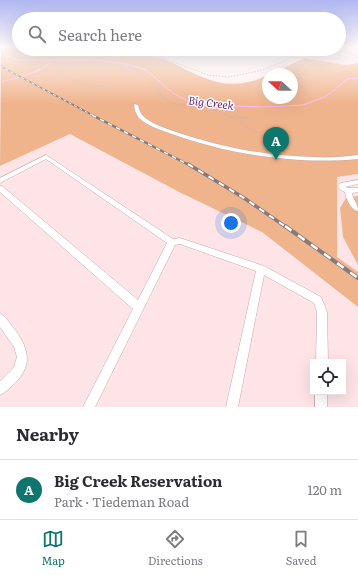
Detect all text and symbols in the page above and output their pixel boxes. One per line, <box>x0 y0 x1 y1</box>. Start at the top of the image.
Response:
search box <box>12 12 346 56</box>
icon: search <box>26 23 48 45</box>
text: Search here <box>58 23 142 46</box>
north arrow <box>262 68 298 104</box>
water label: Big Creek <box>187 91 235 113</box>
pin: A <box>263 127 289 160</box>
your location <box>221 213 241 233</box>
map controls <box>310 359 346 395</box>
button: locate <box>310 359 346 395</box>
text: Nearby <box>16 421 79 446</box>
text: Big Creek Reservation <box>54 469 223 492</box>
text: A <box>24 480 34 499</box>
text: 120 m <box>307 480 342 499</box>
text: Park · Tiedeman Road <box>54 492 189 511</box>
tab: Map <box>41 528 65 568</box>
tab: Directions <box>148 528 203 568</box>
tab: Saved <box>286 528 316 568</box>

